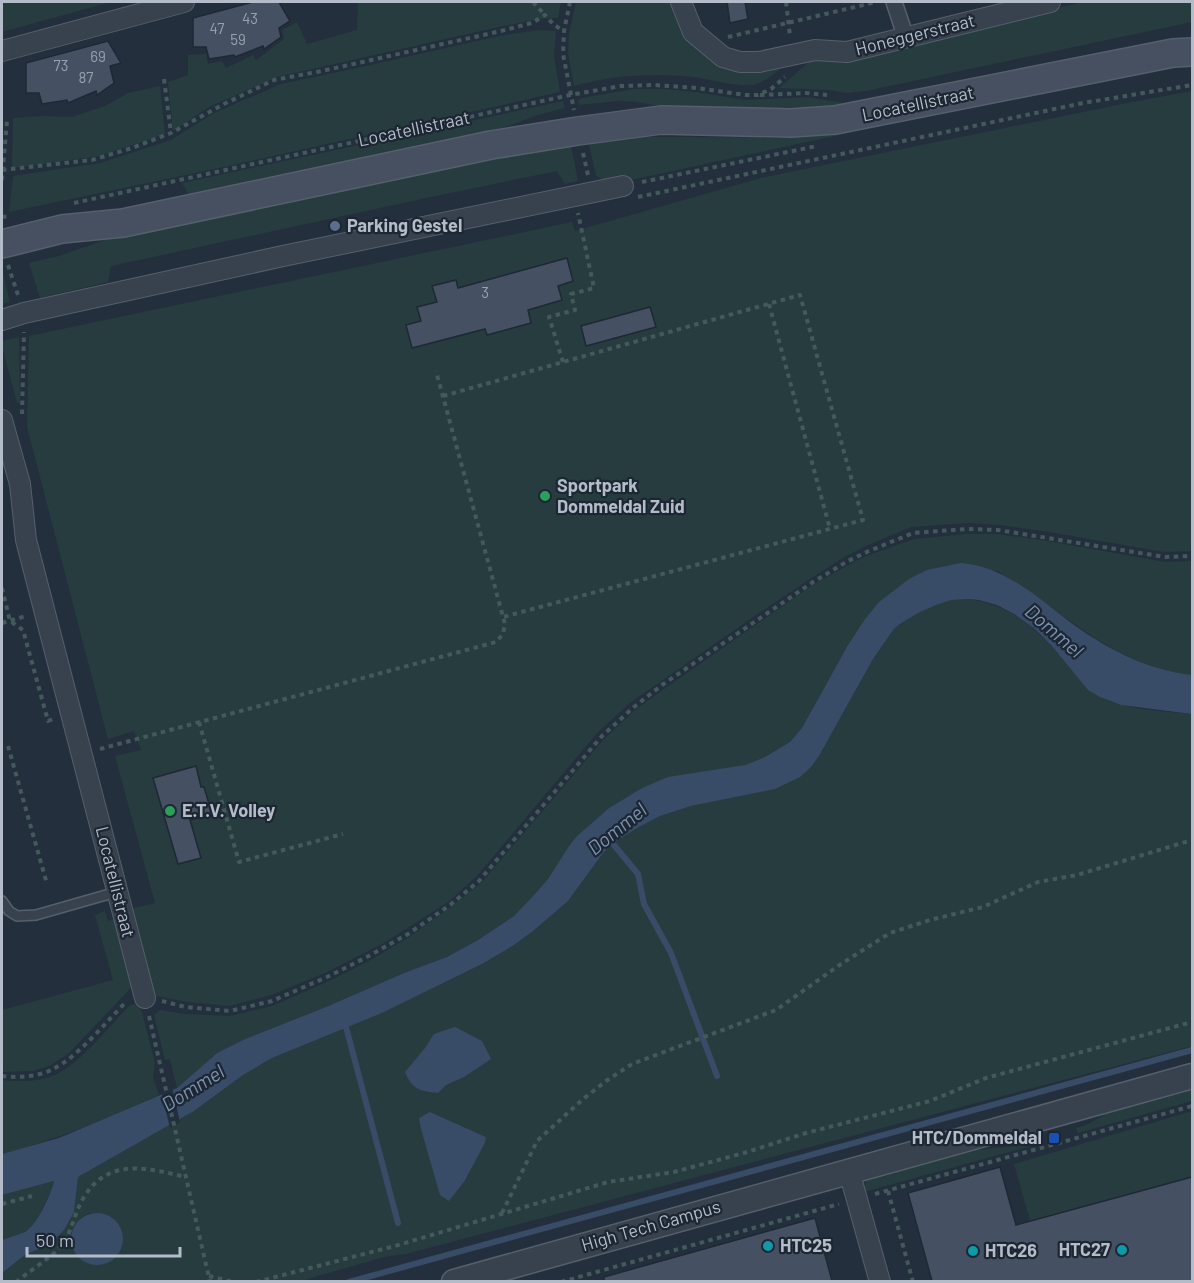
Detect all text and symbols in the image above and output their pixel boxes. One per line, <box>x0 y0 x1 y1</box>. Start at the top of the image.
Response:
house number: 43 <box>242 9 258 27</box>
street label: Honeggerstraat <box>853 9 977 60</box>
house number: 47 <box>210 19 224 37</box>
house number: 59 <box>230 30 246 48</box>
house number: 69 <box>90 47 106 65</box>
house number: 73 <box>54 56 68 74</box>
house number: 87 <box>79 68 93 86</box>
street label: Locatellistraat <box>860 80 976 126</box>
street label: Locatellistraat <box>356 105 472 151</box>
place label: Parking Gestel <box>347 214 462 236</box>
marker: Parking Gestel <box>328 219 342 233</box>
house number: 3 <box>481 283 489 301</box>
place label: Sportpark Dommeldal Zuid <box>557 474 685 517</box>
marker: Sportpark Dommeldal Zuid <box>538 489 552 503</box>
water label: Dommel <box>1021 598 1089 662</box>
water label: Dommel <box>582 797 651 859</box>
place label: E.T.V. Volley <box>182 799 275 821</box>
marker: E.T.V. Volley <box>163 804 177 818</box>
street label: Locatellistraat <box>92 824 140 940</box>
water label: Dommel <box>157 1058 229 1116</box>
place label: HTC/Dommeldal <box>912 1126 1042 1148</box>
marker: HTC/Dommeldal <box>1047 1131 1061 1145</box>
street label: High Tech Campus <box>579 1195 723 1255</box>
scale bar <box>27 1220 180 1258</box>
text: 50 m <box>36 1229 74 1251</box>
place label: HTC25 <box>780 1234 832 1256</box>
place label: HTC27 <box>1059 1238 1110 1260</box>
marker: HTC25 <box>761 1239 775 1253</box>
place label: HTC26 <box>985 1239 1037 1261</box>
marker: HTC27 <box>1115 1243 1129 1257</box>
marker: HTC26 <box>966 1244 980 1258</box>

